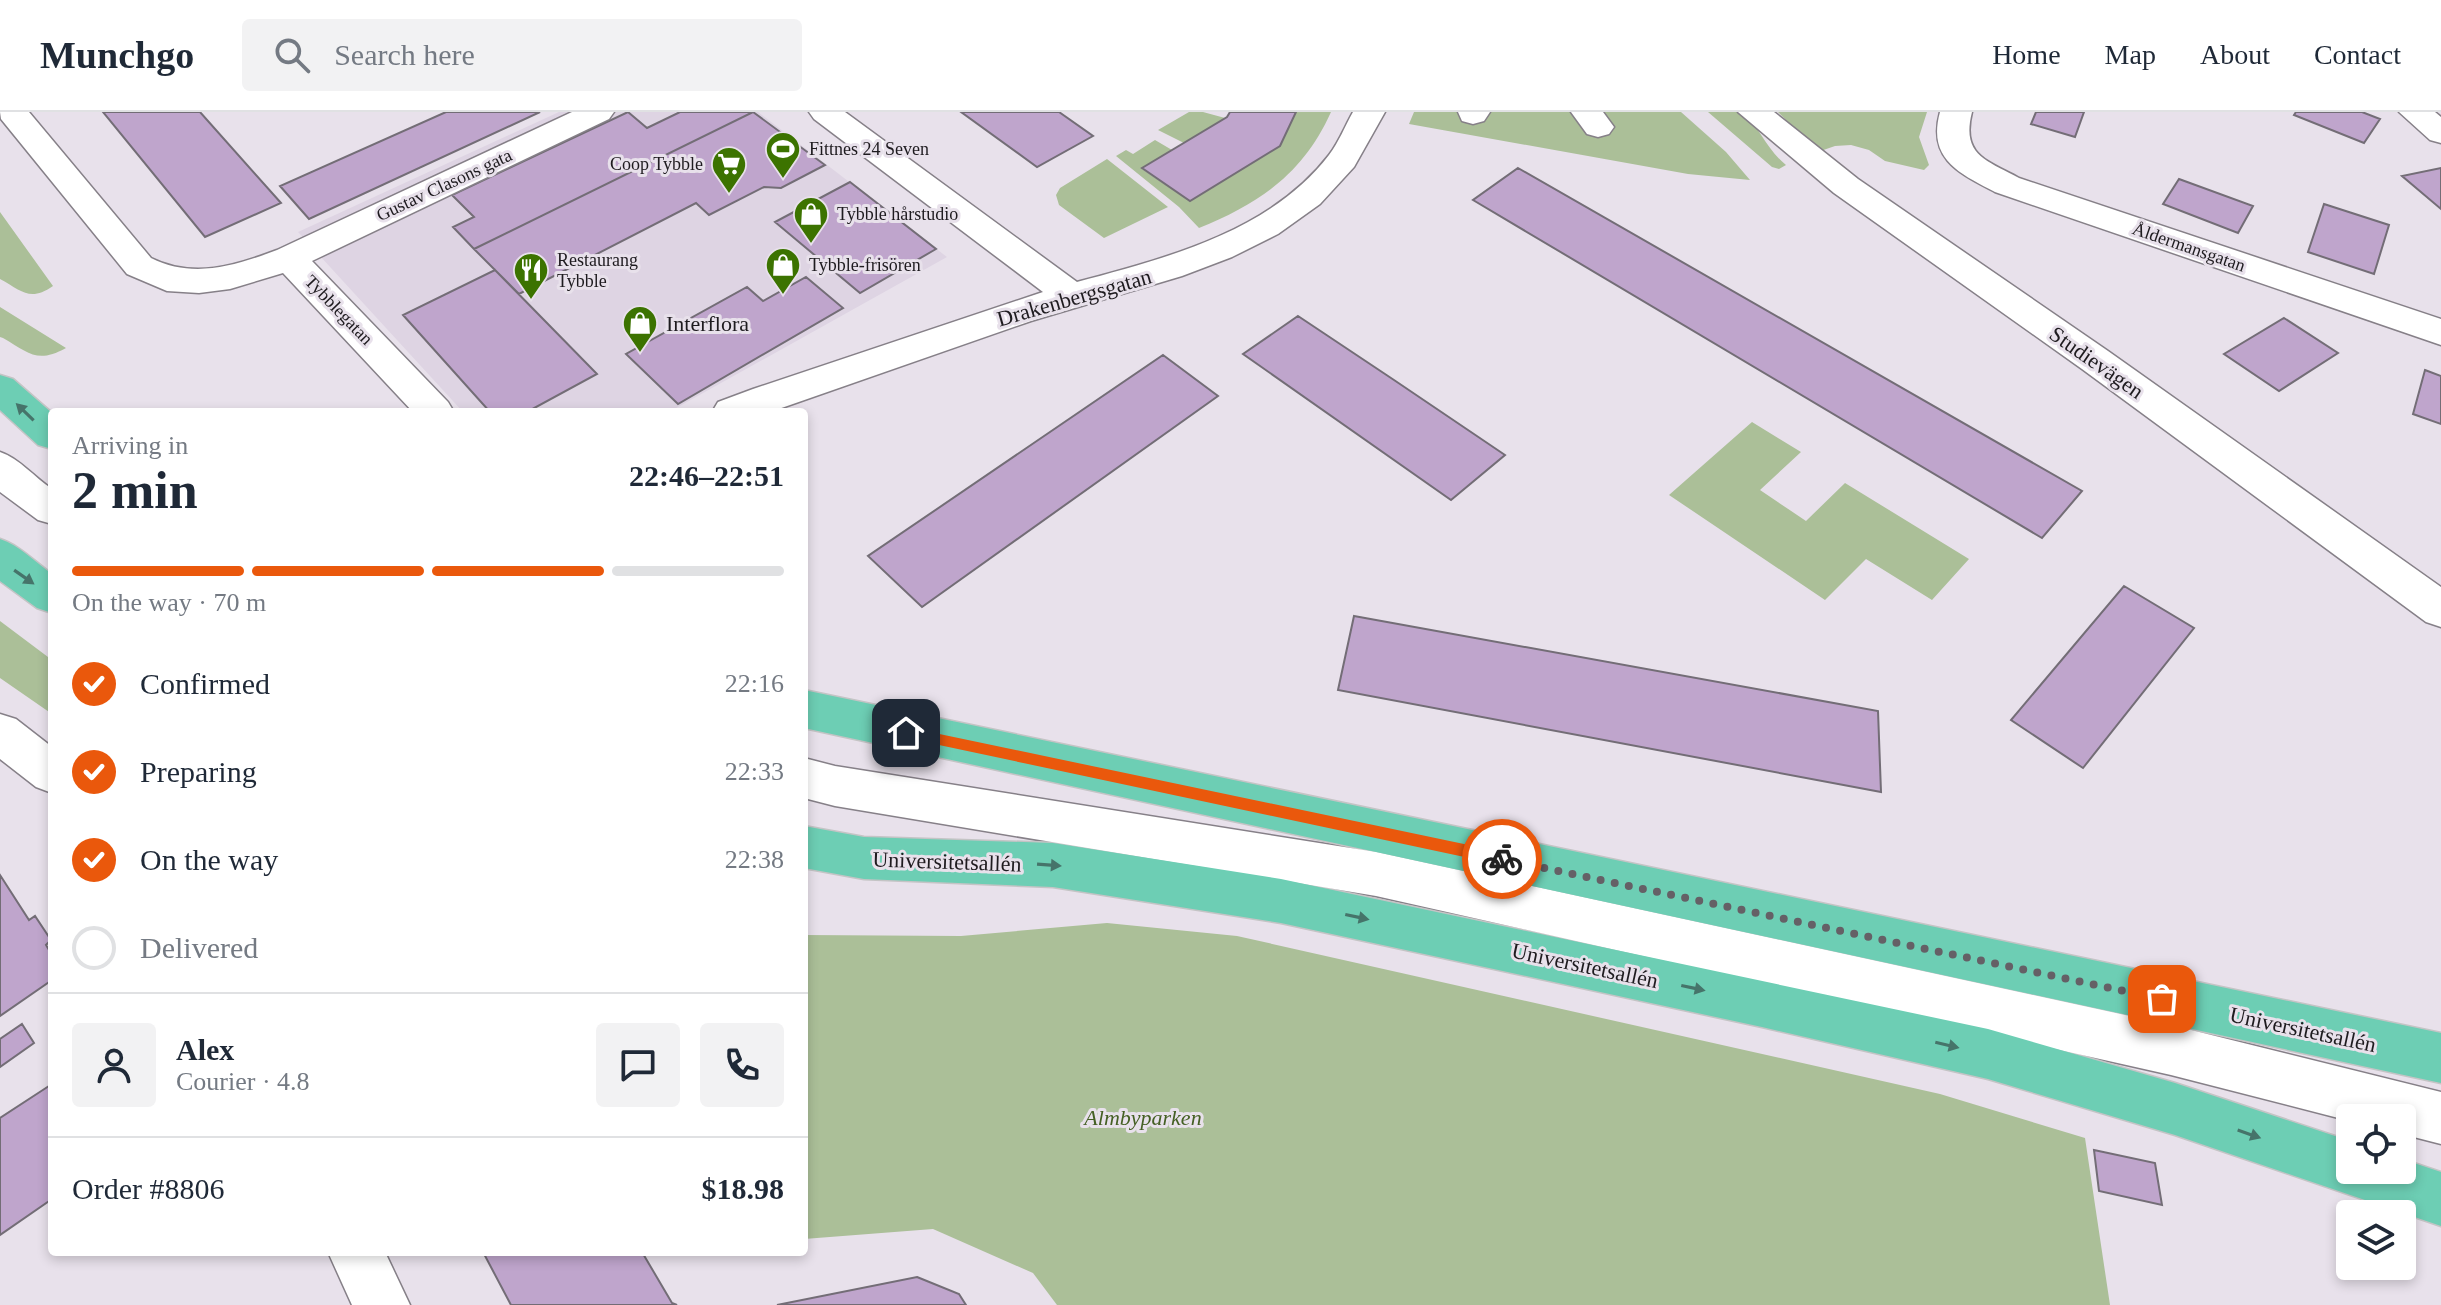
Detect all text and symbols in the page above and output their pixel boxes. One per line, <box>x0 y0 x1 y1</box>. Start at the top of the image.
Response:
search box <box>242 19 802 91</box>
icon: search <box>270 33 314 77</box>
text: Munchgo <box>40 34 194 76</box>
text: Search here <box>334 38 475 71</box>
text: Home <box>1992 39 2061 70</box>
text: Map <box>2105 39 2156 70</box>
text: About <box>2200 39 2270 70</box>
text: Contact <box>2314 39 2401 70</box>
sports icon: Fittnes 24 Seven <box>764 130 802 180</box>
place label: Fittnes 24 Seven <box>809 139 929 159</box>
street label: Gustav Clasons gata <box>373 145 515 225</box>
supermarket icon: Coop Tybble <box>710 145 748 195</box>
place label: Coop Tybble <box>610 154 703 174</box>
shop icon: Tybble hårstudio <box>792 195 830 245</box>
place label: Tybble hårstudio <box>837 204 958 224</box>
street label: Åldermansgatan <box>2130 218 2248 276</box>
shop icon: Tybble-frisören <box>764 246 802 296</box>
place label: Restaurang Tybble <box>557 250 638 291</box>
restaurant icon: Restaurang Tybble <box>512 251 550 301</box>
place label: Tybble-frisören <box>809 255 921 275</box>
street label: Drakenbergsgatan <box>994 263 1154 331</box>
street label: Tybblegatan <box>301 271 377 349</box>
shop icon: Interflora <box>621 304 659 354</box>
place label: Interflora <box>666 311 749 336</box>
street label: Studievägen <box>2045 321 2148 404</box>
one-way arrow <box>16 403 35 421</box>
text: Arriving in <box>72 431 188 460</box>
text: 22:46–22:51 <box>629 459 784 492</box>
text: 2 min <box>72 462 198 519</box>
one-way arrow <box>14 569 35 584</box>
text: On the way · 70 m <box>72 588 266 617</box>
icon: check <box>72 662 116 706</box>
text: Confirmed <box>140 667 270 700</box>
text: 22:16 <box>725 669 784 698</box>
pin <box>872 699 940 767</box>
icon: home <box>884 711 928 755</box>
icon: check <box>72 750 116 794</box>
text: Preparing <box>140 755 257 788</box>
text: 22:33 <box>725 757 784 786</box>
courier <box>1462 819 1542 899</box>
icon: bike <box>1480 837 1524 881</box>
icon: check <box>72 838 116 882</box>
text: On the way <box>140 843 278 876</box>
text: 22:38 <box>725 845 784 874</box>
street label: Universitetsallén <box>872 846 1022 877</box>
one-way arrow <box>1037 859 1062 872</box>
one-way arrow <box>1345 911 1370 924</box>
text: Delivered <box>140 931 258 964</box>
street label: Universitetsallén <box>1509 938 1660 993</box>
pin <box>2128 965 2196 1033</box>
icon: bag <box>2140 977 2184 1021</box>
one-way arrow <box>1681 982 1706 995</box>
street label: Universitetsallén <box>2227 1002 2378 1057</box>
button: person <box>72 1023 156 1107</box>
button: chat <box>596 1023 680 1107</box>
button: phone <box>700 1023 784 1107</box>
text: Alex <box>176 1033 234 1066</box>
one-way arrow <box>1935 1039 1960 1052</box>
text: Courier · 4.8 <box>176 1067 310 1096</box>
map controls <box>2336 1104 2416 1280</box>
button: locate <box>2336 1104 2416 1184</box>
park label: Almbyparken <box>1082 1105 1202 1130</box>
one-way arrow <box>2237 1128 2261 1140</box>
text: Order #8806 <box>72 1172 224 1205</box>
text: $18.98 <box>702 1172 784 1205</box>
button: layers <box>2336 1200 2416 1280</box>

